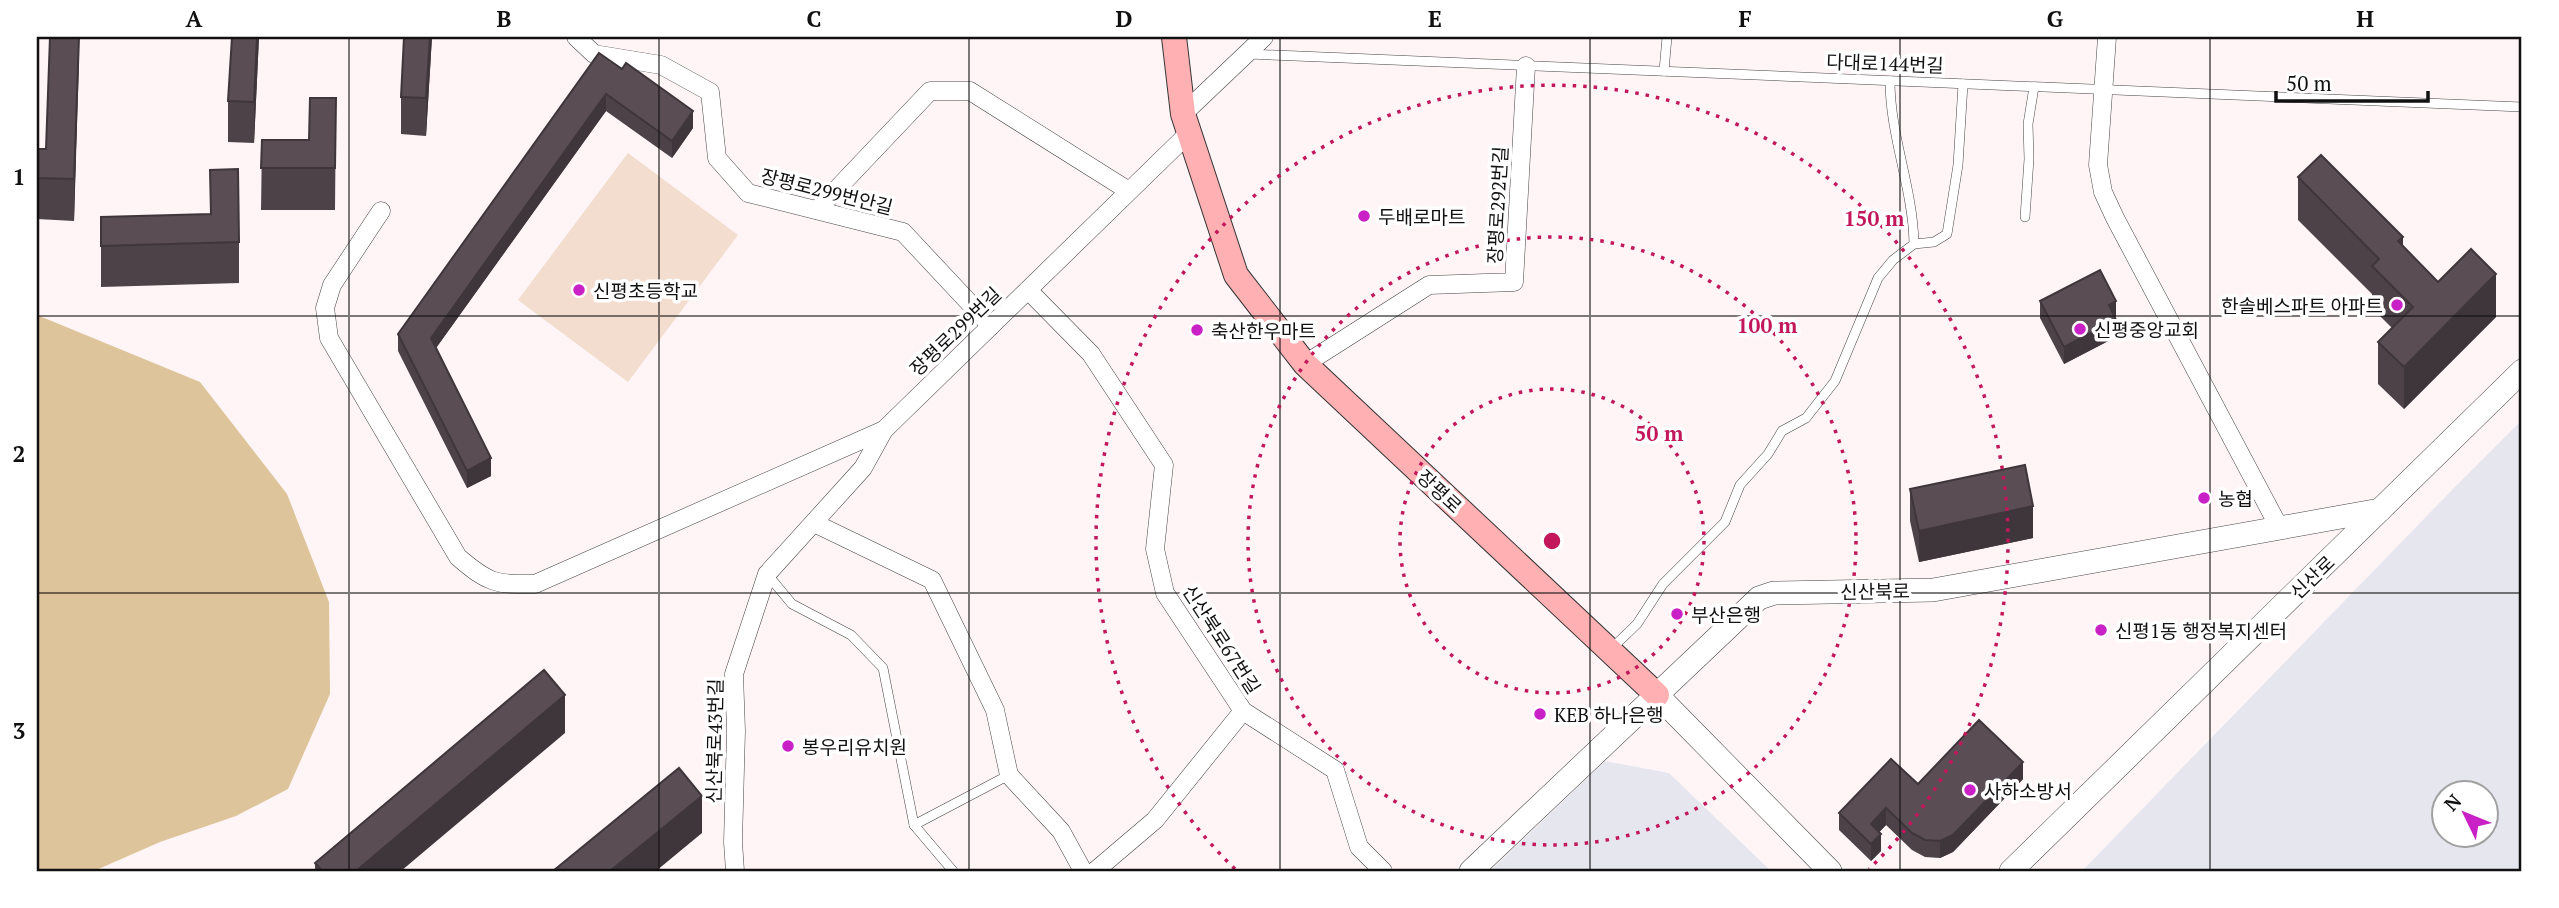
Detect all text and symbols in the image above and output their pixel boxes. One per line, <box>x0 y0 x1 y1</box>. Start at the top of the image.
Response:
text: A <box>186 3 203 34</box>
text: B <box>497 3 512 34</box>
text: C <box>807 3 822 34</box>
text: D <box>1116 3 1133 34</box>
text: E <box>1428 3 1442 34</box>
text: F <box>1738 3 1752 34</box>
text: G <box>2047 3 2064 34</box>
text: H <box>2356 3 2374 34</box>
street label: 다대로144번길 <box>1826 48 1944 78</box>
scale bar <box>2276 60 2428 104</box>
text: 50 m <box>2286 69 2332 97</box>
street label: 장평로292번길 <box>1481 146 1513 264</box>
text: 1 <box>13 161 26 192</box>
street label: 장평로299번안길 <box>758 163 896 219</box>
place label: 두배로마트 <box>1378 204 1465 229</box>
text: 150 m <box>1844 204 1905 232</box>
marker: 두배로마트 <box>1356 208 1372 224</box>
place label: 신평초등학교 <box>593 278 698 303</box>
street label: 장평로299번길 <box>904 281 1006 381</box>
marker: 신평초등학교 <box>571 282 587 298</box>
place label: 한솔베스파트 아파트 <box>2221 293 2383 318</box>
marker: 한솔베스파트 아파트 <box>2389 297 2405 313</box>
text: 100 m <box>1737 311 1798 339</box>
place label: 신평중앙교회 <box>2094 317 2199 342</box>
place label: 축산한우마트 <box>1211 318 1316 343</box>
marker: 신평중앙교회 <box>2072 321 2088 337</box>
marker: 축산한우마트 <box>1189 322 1205 338</box>
text: 50 m <box>1635 419 1684 447</box>
text: 2 <box>13 438 26 469</box>
street label: 장평로 <box>1412 464 1468 518</box>
place label: 농협 <box>2218 486 2253 511</box>
marker: 농협 <box>2196 490 2212 506</box>
centre of rings <box>1540 529 1564 553</box>
street label: 신산로 <box>2284 550 2340 604</box>
street label: 신산북로 <box>1840 578 1910 604</box>
street label: 신산북로67번길 <box>1177 580 1267 698</box>
place label: 부산은행 <box>1691 602 1761 627</box>
marker: 부산은행 <box>1669 606 1685 622</box>
place label: 신평1동 행정복지센터 <box>2115 618 2287 643</box>
marker: 신평1동 행정복지센터 <box>2093 622 2109 638</box>
street label: 신산북로43번길 <box>700 678 728 804</box>
place label: KEB 하나은행 <box>1554 702 1664 727</box>
marker: KEB 하나은행 <box>1532 706 1548 722</box>
text: 3 <box>13 715 26 746</box>
place label: 봉우리유치원 <box>802 734 907 759</box>
marker: 봉우리유치원 <box>780 738 796 754</box>
place label: 사하소방서 <box>1984 778 2071 803</box>
north arrow <box>2430 778 2500 848</box>
marker: 사하소방서 <box>1962 782 1978 798</box>
text: N <box>2438 788 2467 816</box>

